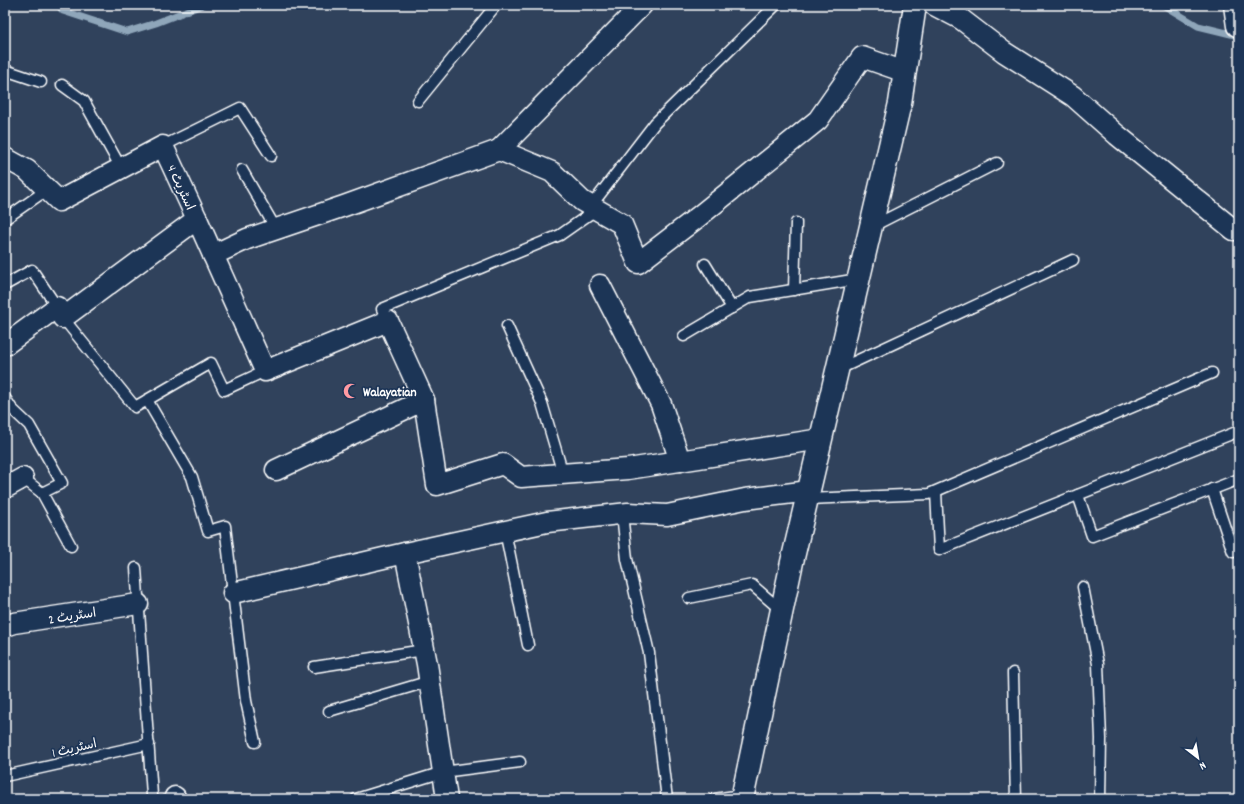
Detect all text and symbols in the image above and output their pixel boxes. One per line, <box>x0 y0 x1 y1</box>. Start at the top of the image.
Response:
street label: اسٹریٹ 4 <box>161 162 198 214</box>
mosque icon: Walayatian <box>342 382 360 400</box>
place label: Walayatian <box>363 384 416 403</box>
street label: اسٹریٹ 2 <box>47 604 98 631</box>
street label: اسٹریٹ 1 <box>50 735 99 764</box>
north arrow <box>1178 738 1218 778</box>
text: N <box>1195 757 1209 773</box>

